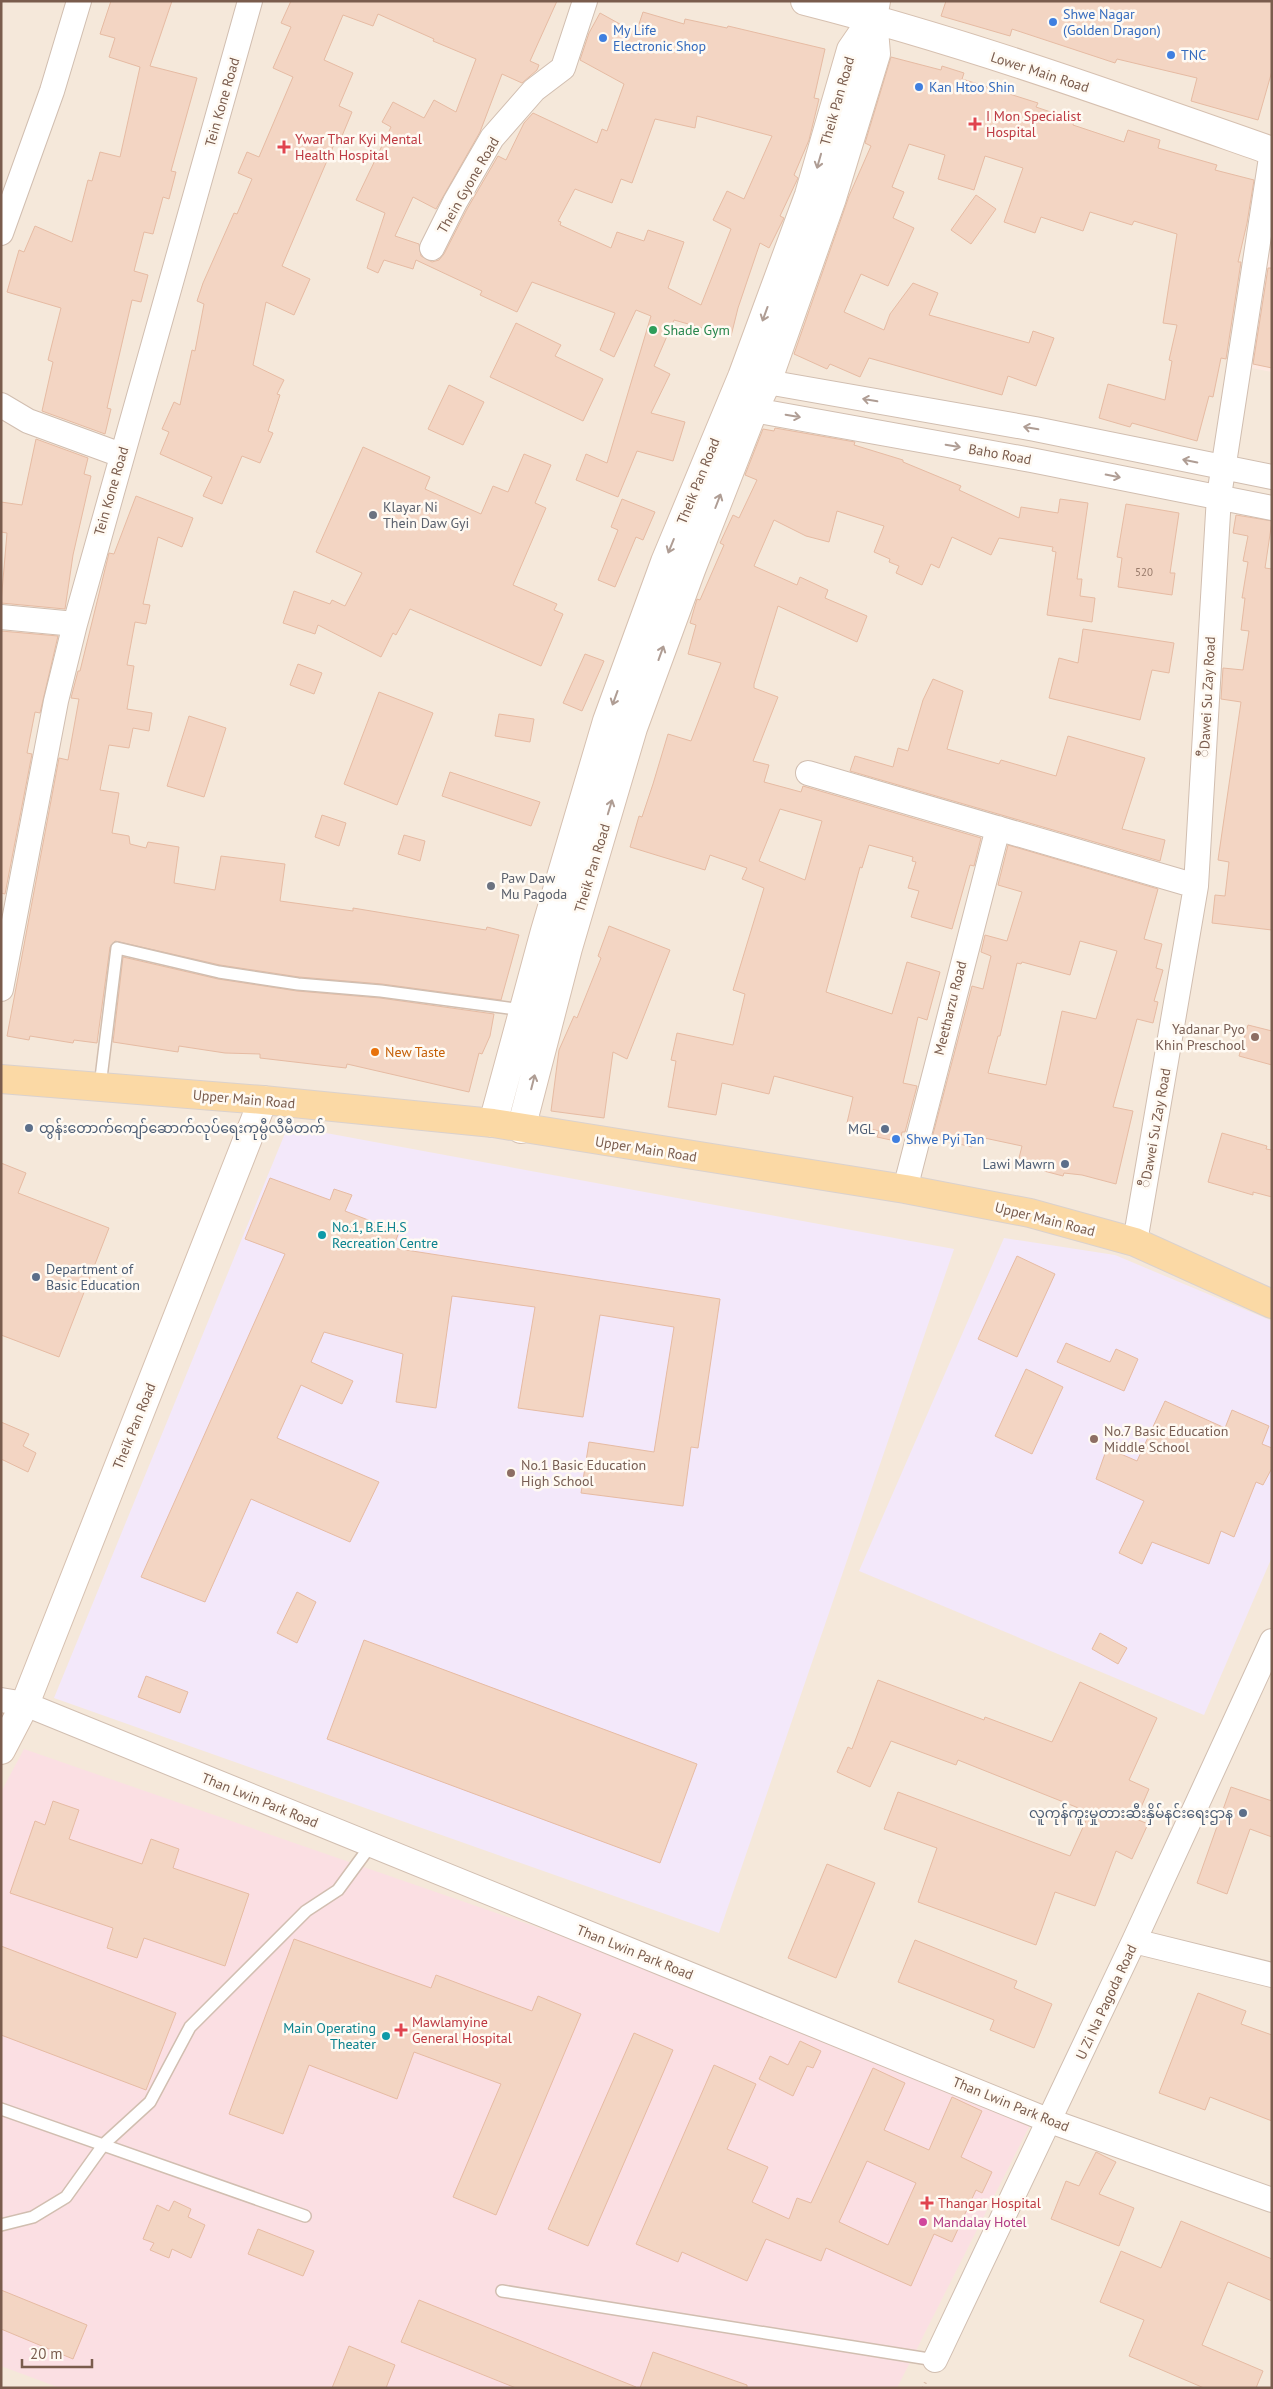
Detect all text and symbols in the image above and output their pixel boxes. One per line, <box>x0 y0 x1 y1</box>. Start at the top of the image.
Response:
place label: Shwe Nagar (Golden Dragon) <box>1063 5 1161 39</box>
marker: Shwe Nagar (Golden Dragon) <box>1047 16 1059 28</box>
place label: My Life Electronic Shop <box>613 21 706 55</box>
marker: My Life Electronic Shop <box>597 32 609 44</box>
place label: TNC <box>1181 46 1206 64</box>
street label: Lower Main Road <box>989 48 1091 96</box>
marker: TNC <box>1165 49 1177 61</box>
street label: Theik Pan Road <box>816 54 858 148</box>
street label: Tein Kone Road <box>201 55 243 149</box>
place label: Kan Htoo Shin <box>929 78 1015 96</box>
marker: Kan Htoo Shin <box>913 81 925 93</box>
place label: I Mon Specialist Hospital <box>986 107 1081 141</box>
marker: I Mon Specialist Hospital <box>968 117 982 131</box>
place label: Ywar Thar Kyi Mental Health Hospital <box>295 130 422 164</box>
street label: Thein Gyone Road <box>433 134 503 236</box>
marker: Ywar Thar Kyi Mental Health Hospital <box>277 140 291 154</box>
one-way arrow <box>814 152 824 168</box>
one-way arrow <box>760 306 769 321</box>
place label: Shade Gym <box>663 321 730 339</box>
marker: Shade Gym <box>647 324 659 336</box>
one-way arrow <box>863 395 879 405</box>
one-way arrow <box>785 412 801 422</box>
one-way arrow <box>1023 423 1039 432</box>
street label: Theik Pan Road <box>672 435 724 527</box>
street label: Baho Road <box>967 440 1033 468</box>
one-way arrow <box>945 441 961 451</box>
street label: Tein Kone Road <box>90 444 132 538</box>
one-way arrow <box>1182 456 1198 465</box>
one-way arrow <box>1105 471 1121 481</box>
one-way arrow <box>713 494 723 509</box>
place label: Klayar Ni Thein Daw Gyi <box>383 498 469 532</box>
marker: Klayar Ni Thein Daw Gyi <box>367 509 379 521</box>
one-way arrow <box>666 538 676 553</box>
house number: 520 <box>1135 565 1153 579</box>
street label: ီDawei Su Zay Road <box>1194 636 1219 758</box>
one-way arrow <box>657 646 666 661</box>
one-way arrow <box>610 690 619 705</box>
one-way arrow <box>605 800 615 816</box>
street label: Theik Pan Road <box>570 822 614 914</box>
place label: Paw Daw Mu Pagoda <box>501 869 567 903</box>
marker: Paw Daw Mu Pagoda <box>485 880 497 892</box>
street label: Meetharzu Road <box>930 959 970 1057</box>
place label: Yadanar Pyo Khin Preschool <box>1155 1020 1245 1054</box>
marker: Yadanar Pyo Khin Preschool <box>1249 1031 1261 1043</box>
place label: New Taste <box>385 1043 445 1061</box>
marker: New Taste <box>369 1046 381 1058</box>
street label: ီDawei Su Zay Road <box>1135 1067 1174 1189</box>
one-way arrow <box>529 1074 539 1090</box>
street label: Upper Main Road <box>192 1086 296 1112</box>
place label: ထွန်းတောက်ကျော်ဆောက်လုပ်ရေးကုမ္ပီလီမီတက် <box>39 1118 325 1140</box>
place label: MGL <box>848 1120 875 1138</box>
marker: ထွန်းတောက်ကျော်ဆောက်လုပ်ရေးကုမ္ပီလီမီတက် <box>23 1122 35 1134</box>
marker: MGL <box>879 1123 891 1135</box>
place label: Shwe Pyi Tan <box>906 1130 984 1148</box>
street label: Upper Main Road <box>594 1132 698 1166</box>
marker: Shwe Pyi Tan <box>890 1133 902 1145</box>
place label: Lawi Mawrn <box>983 1155 1055 1173</box>
marker: Lawi Mawrn <box>1059 1158 1071 1170</box>
street label: Upper Main Road <box>993 1198 1097 1240</box>
place label: No.1, B.E.H.S Recreation Centre <box>332 1218 438 1252</box>
marker: No.1, B.E.H.S Recreation Centre <box>316 1229 328 1241</box>
place label: Department of Basic Education <box>46 1260 140 1294</box>
marker: Department of Basic Education <box>30 1271 42 1283</box>
street label: Theik Pan Road <box>108 1380 160 1472</box>
place label: No.7 Basic Education Middle School <box>1104 1422 1228 1456</box>
marker: No.7 Basic Education Middle School <box>1088 1433 1100 1445</box>
place label: No.1 Basic Education High School <box>521 1456 646 1490</box>
marker: No.1 Basic Education High School <box>505 1467 517 1479</box>
street label: Than Lwin Park Road <box>199 1768 321 1832</box>
place label: လူကုန်ကူးမှုတားဆီးနှိမ်နင်းရေးဌာန <box>1029 1803 1233 1825</box>
marker: လူကုန်ကူးမှုတားဆီးနှိမ်နင်းရေးဌာန <box>1237 1807 1249 1819</box>
street label: Than Lwin Park Road <box>574 1920 696 1984</box>
street label: U Zi Na Pagoda Road <box>1071 1942 1141 2062</box>
place label: Mawlamyine General Hospital <box>412 2013 512 2047</box>
place label: Main Operating Theater <box>283 2019 376 2053</box>
marker: Mawlamyine General Hospital <box>394 2023 408 2037</box>
marker: Main Operating Theater <box>380 2030 392 2042</box>
street label: Than Lwin Park Road <box>950 2072 1072 2136</box>
place label: Thangar Hospital <box>938 2194 1041 2212</box>
marker: Thangar Hospital <box>920 2196 934 2210</box>
place label: Mandalay Hotel <box>933 2213 1027 2231</box>
marker: Mandalay Hotel <box>917 2216 929 2228</box>
scale bar <box>22 2336 92 2368</box>
text: 20 m <box>30 2344 63 2363</box>

